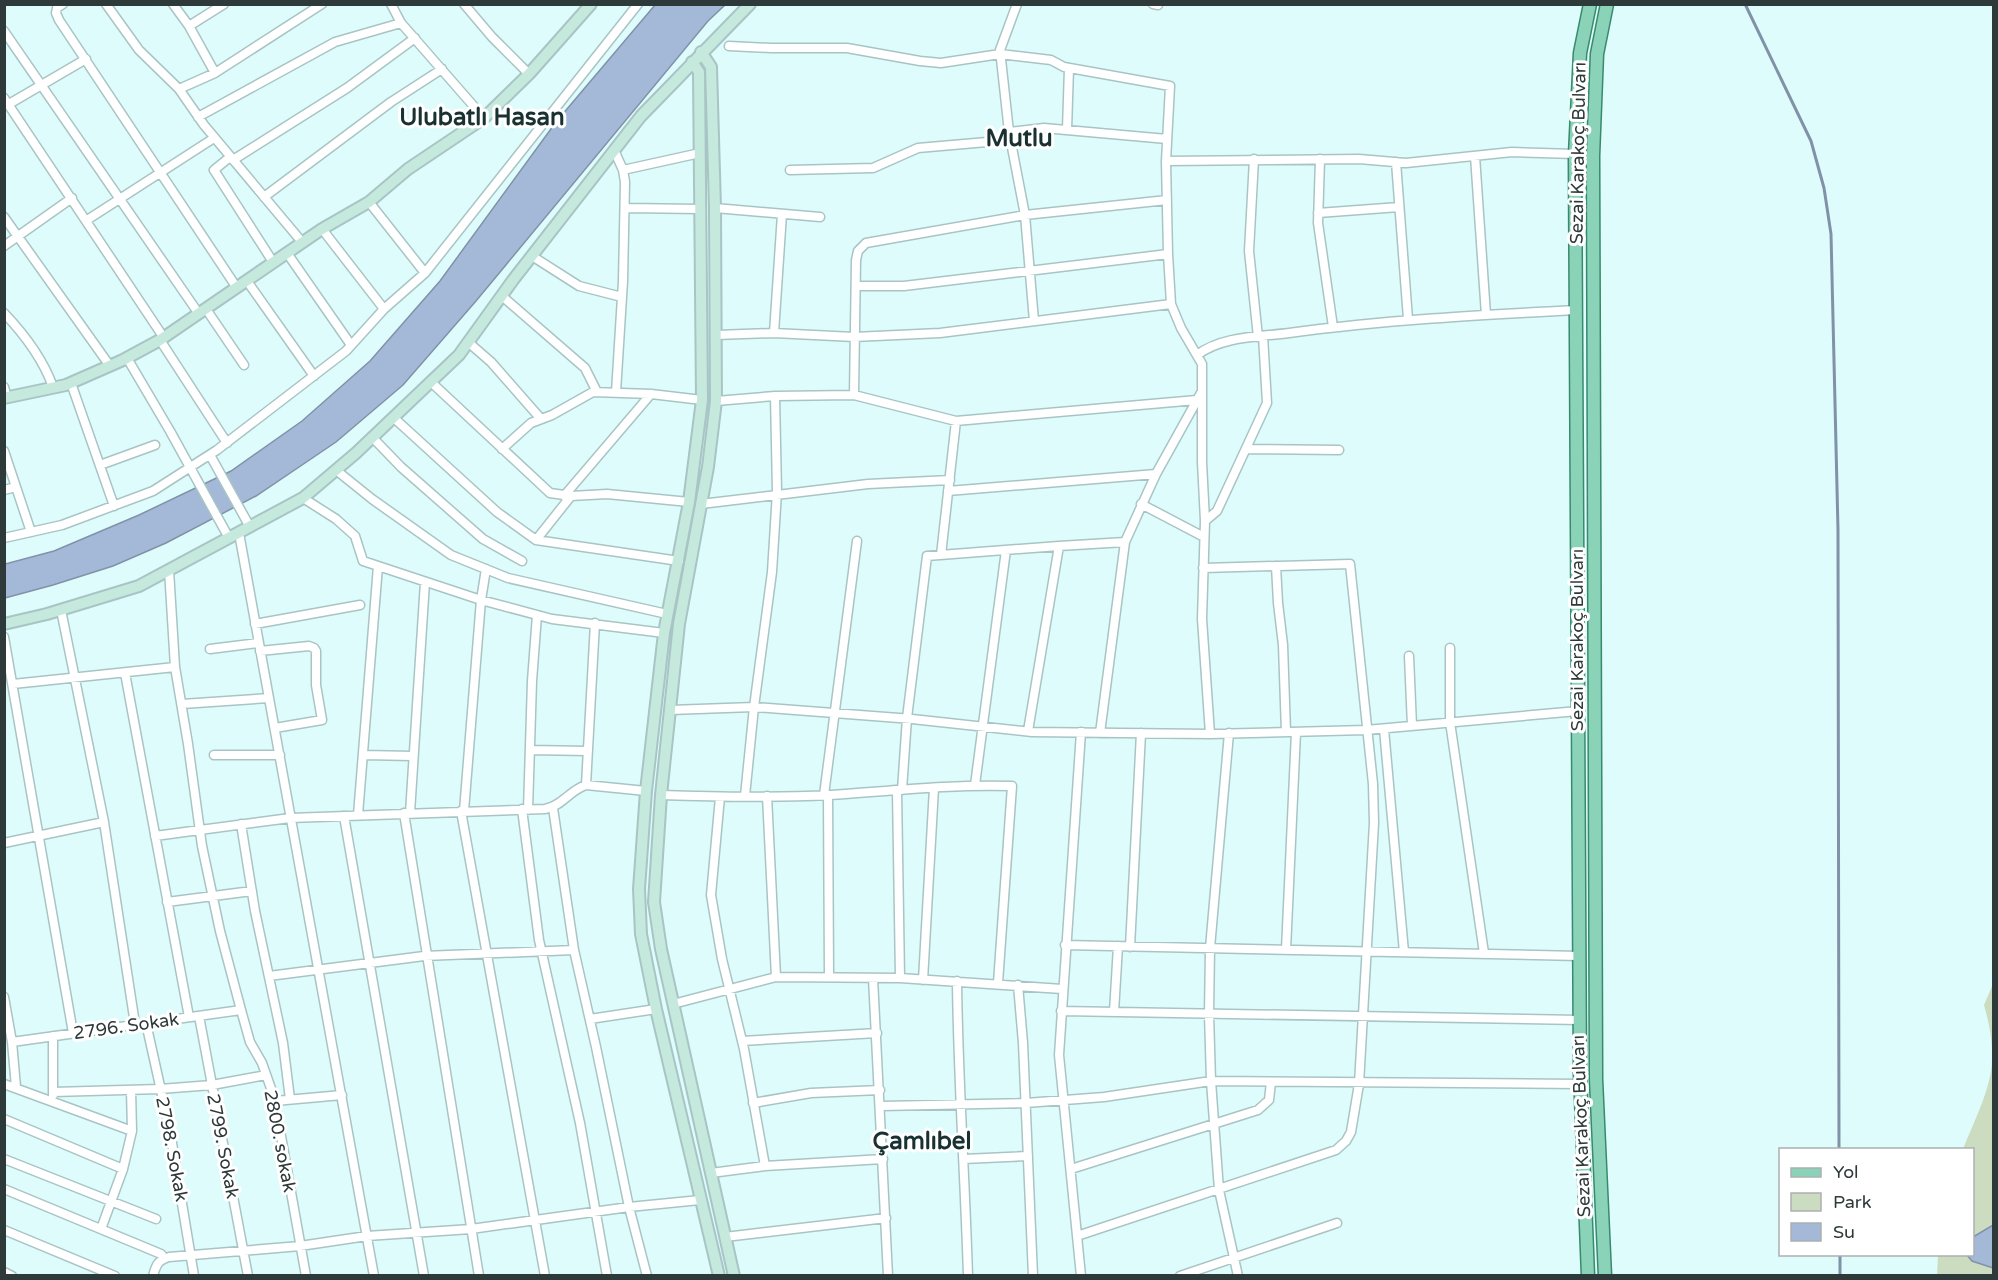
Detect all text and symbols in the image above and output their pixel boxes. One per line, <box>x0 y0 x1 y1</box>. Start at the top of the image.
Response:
street label: Sezai Karakoç Bulvarı <box>1565 62 1591 244</box>
district label: Ulubatlı Hasan <box>399 103 565 132</box>
district label: Mutlu <box>985 124 1053 153</box>
street label: Sezai Karakoç Bulvarı <box>1566 549 1588 731</box>
street label: 2796. Sokak <box>72 1008 180 1044</box>
street label: Sezai Karakoç Bulvarı <box>1567 1035 1595 1217</box>
street label: 2800. sokak <box>259 1088 301 1194</box>
street label: 2799. Sokak <box>202 1092 244 1200</box>
street label: 2798. Sokak <box>151 1095 193 1203</box>
district label: Çamlıbel <box>873 1127 971 1156</box>
legend <box>1779 1148 1974 1256</box>
text: Yol <box>1833 1161 1859 1183</box>
text: Park <box>1833 1191 1872 1213</box>
text: Su <box>1833 1221 1855 1243</box>

